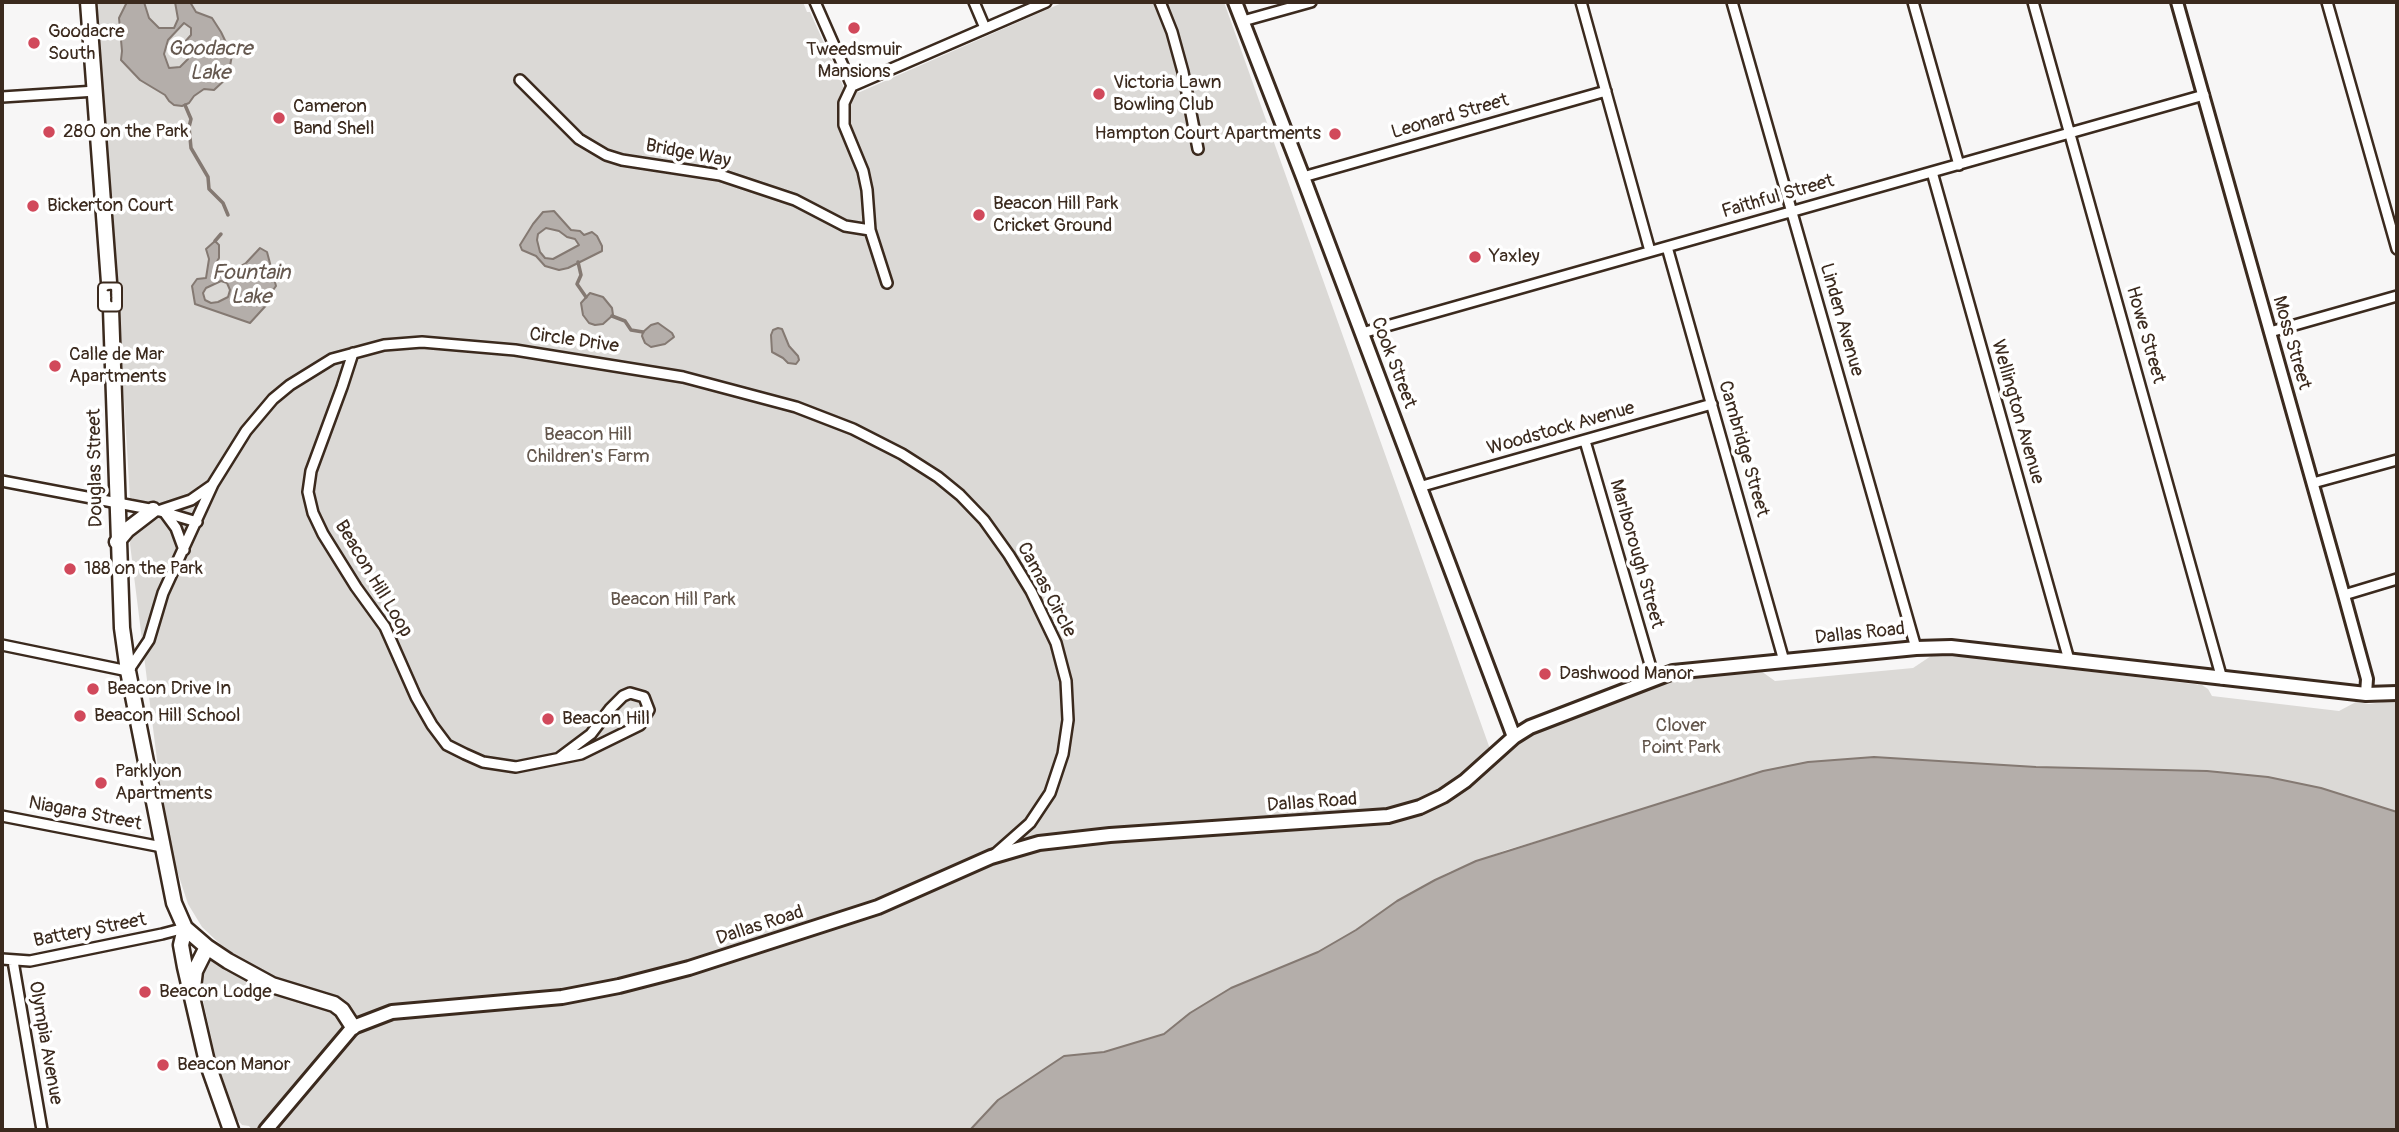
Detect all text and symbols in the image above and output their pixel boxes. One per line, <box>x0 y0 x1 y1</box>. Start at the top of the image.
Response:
marker: Tweedsmuir Mansions <box>846 20 862 36</box>
place label: Goodacre South <box>48 21 125 65</box>
marker: Goodacre South <box>26 35 42 51</box>
water label: Goodacre Lake <box>168 37 252 87</box>
place label: Tweedsmuir Mansions <box>806 39 902 83</box>
place label: Victoria Lawn Bowling Club <box>1113 72 1222 116</box>
marker: Victoria Lawn Bowling Club <box>1091 86 1107 102</box>
street label: Leonard Street <box>1389 89 1511 145</box>
place label: Cameron Band Shell <box>293 96 375 140</box>
marker: Cameron Band Shell <box>271 110 287 126</box>
place label: 280 on the Park <box>63 121 189 143</box>
place label: Hampton Court Apartments <box>1095 123 1321 145</box>
marker: 280 on the Park <box>41 124 57 140</box>
marker: Hampton Court Apartments <box>1327 126 1343 142</box>
street label: Bridge Way <box>643 135 733 173</box>
street label: Faithful Street <box>1719 170 1837 224</box>
place label: Beacon Hill Park Cricket Ground <box>993 193 1118 237</box>
place label: Bickerton Court <box>47 195 173 217</box>
marker: Bickerton Court <box>25 198 41 214</box>
marker: Beacon Hill Park Cricket Ground <box>971 207 987 223</box>
place label: Yaxley <box>1489 246 1540 268</box>
marker: Yaxley <box>1467 249 1483 265</box>
water label: Fountain Lake <box>212 261 290 311</box>
street label: Linden Avenue <box>1814 261 1868 379</box>
road number: 1 <box>98 282 122 312</box>
street label: Howe Street <box>2120 284 2170 386</box>
street label: Moss Street <box>2267 293 2315 393</box>
street label: Cook Street <box>1365 314 1421 412</box>
street label: Circle Drive <box>528 323 620 359</box>
street label: Wellington Avenue <box>1985 337 2049 487</box>
place label: Calle de Mar Apartments <box>69 344 166 388</box>
marker: Calle de Mar Apartments <box>47 358 63 374</box>
street label: Cambridge Street <box>1713 378 1773 520</box>
street label: Woodstock Avenue <box>1485 397 1637 461</box>
street label: Douglas Street <box>84 408 108 528</box>
park label: Beacon Hill Children's Farm <box>526 424 650 468</box>
street label: Marlborough Street <box>1604 477 1668 631</box>
street label: Beacon Hill Loop <box>329 516 417 642</box>
street label: Camas Circle <box>1011 539 1081 641</box>
place label: 188 on the Park <box>84 558 203 580</box>
marker: 188 on the Park <box>62 561 78 577</box>
park label: Beacon Hill Park <box>610 589 736 611</box>
street label: Dallas Road <box>1814 618 1906 650</box>
place label: Dashwood Manor <box>1559 663 1694 685</box>
marker: Dashwood Manor <box>1537 666 1553 682</box>
place label: Beacon Drive In <box>107 678 231 700</box>
marker: Beacon Drive In <box>85 681 101 697</box>
place label: Beacon Hill School <box>94 705 241 727</box>
marker: Beacon Hill School <box>72 708 88 724</box>
place label: Beacon Hill <box>562 708 650 730</box>
marker: Beacon Hill <box>540 711 556 727</box>
park label: Clover Point Park <box>1641 715 1721 759</box>
place label: Parklyon Apartments <box>115 761 212 805</box>
marker: Parklyon Apartments <box>93 775 109 791</box>
street label: Dallas Road <box>1266 788 1358 818</box>
street label: Niagara Street <box>27 792 143 836</box>
street label: Dallas Road <box>713 901 807 951</box>
street label: Battery Street <box>32 909 148 953</box>
street label: Olympia Avenue <box>23 979 67 1107</box>
place label: Beacon Lodge <box>159 981 272 1003</box>
marker: Beacon Lodge <box>137 984 153 1000</box>
place label: Beacon Manor <box>177 1054 291 1076</box>
marker: Beacon Manor <box>155 1057 171 1073</box>

